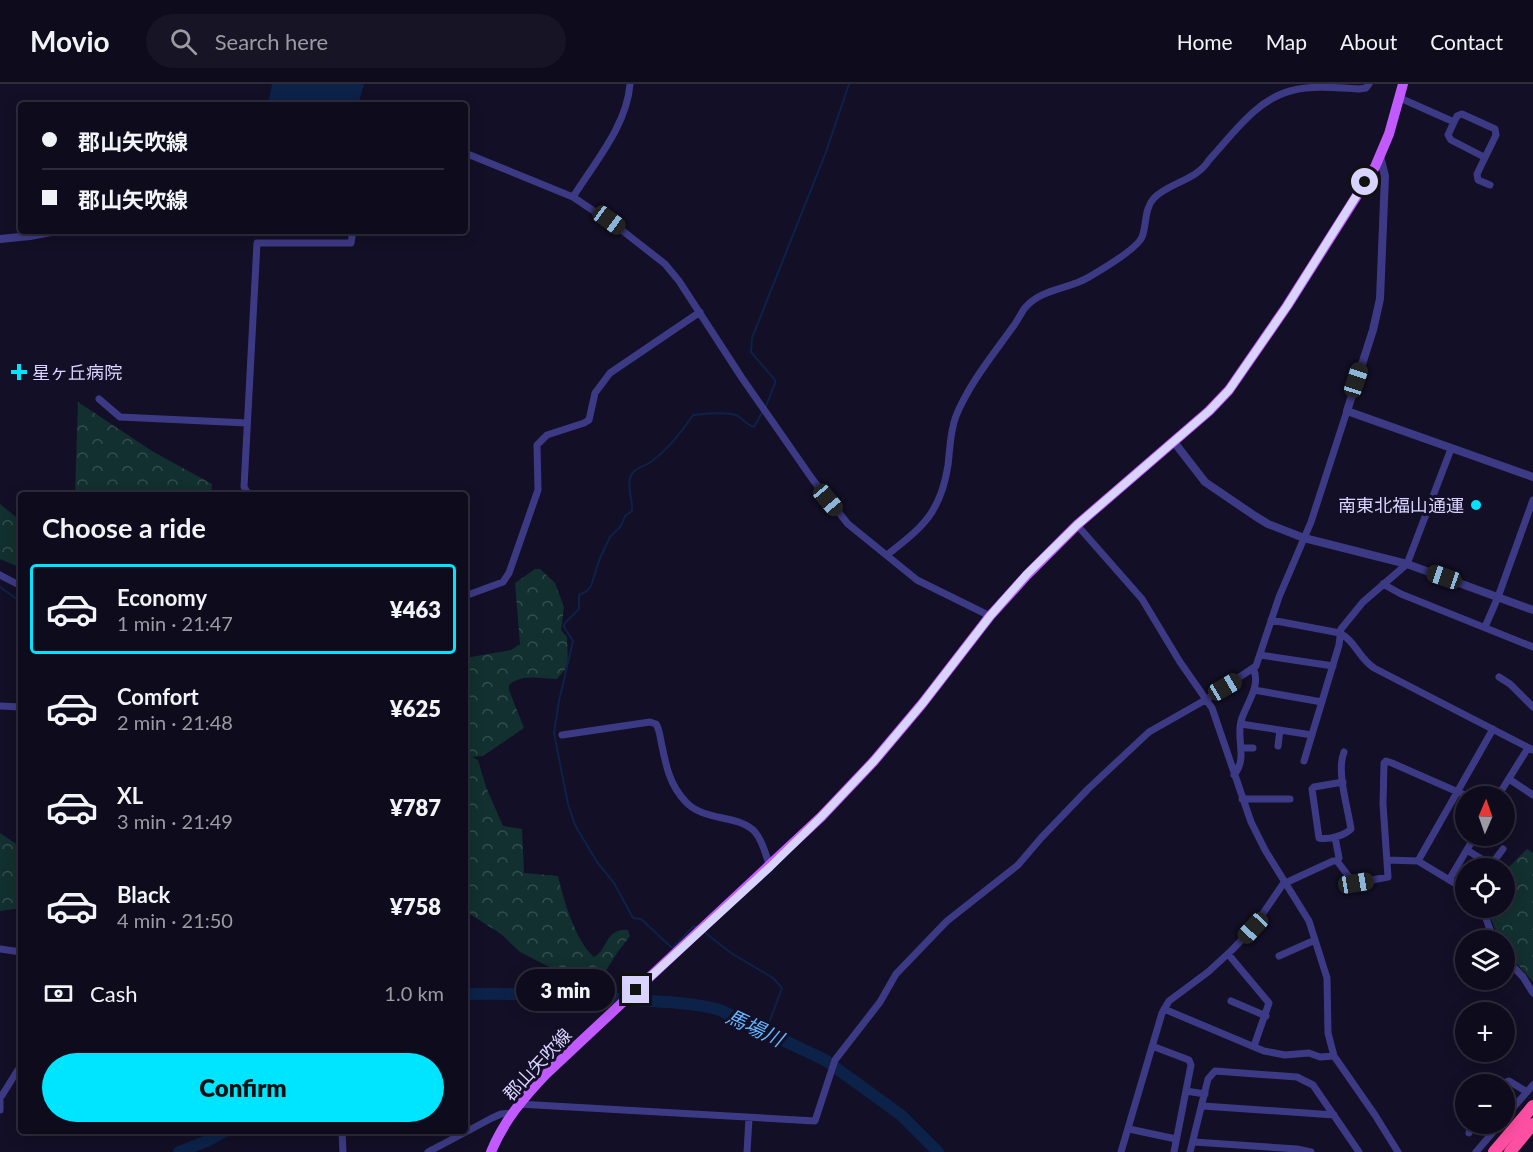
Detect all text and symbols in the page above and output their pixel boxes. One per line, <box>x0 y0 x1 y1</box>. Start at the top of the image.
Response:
search box <box>146 14 566 68</box>
text: Movio <box>30 24 110 58</box>
icon: search <box>167 25 200 58</box>
text: Search here <box>215 28 328 55</box>
text: Home <box>1177 29 1233 54</box>
text: Map <box>1266 29 1307 54</box>
text: About <box>1340 29 1397 54</box>
text: Contact <box>1430 29 1503 54</box>
text: 郡山矢吹線 <box>78 128 188 155</box>
route start <box>1351 168 1378 195</box>
text: 郡山矢吹線 <box>78 186 188 213</box>
car <box>589 202 629 238</box>
car <box>1342 360 1370 400</box>
place label: 星ヶ丘病院 <box>32 361 122 383</box>
marker: 星ヶ丘病院 <box>10 363 28 381</box>
car <box>810 480 846 520</box>
place label: 南東北福山通運 <box>1338 494 1464 516</box>
marker: 南東北福山通運 <box>1469 498 1483 512</box>
text: Choose a ride <box>42 511 206 544</box>
car <box>1424 563 1464 591</box>
icon: car <box>45 582 99 636</box>
text: Economy <box>117 584 207 611</box>
text: ¥463 <box>390 596 441 623</box>
text: 1 min · 21:47 <box>117 611 233 635</box>
car <box>1205 670 1245 704</box>
icon: car <box>45 681 99 735</box>
text: Comfort <box>117 683 199 710</box>
text: ¥625 <box>390 695 441 722</box>
text: 2 min · 21:48 <box>117 710 233 734</box>
icon: car <box>45 780 99 834</box>
text: XL <box>117 782 143 809</box>
north arrow <box>1455 786 1515 846</box>
map controls <box>1455 786 1515 1134</box>
text: ¥787 <box>390 794 441 821</box>
text: 3 min · 21:49 <box>117 809 233 833</box>
button: locate <box>1455 858 1515 918</box>
car <box>1337 871 1375 895</box>
icon: car <box>45 879 99 933</box>
text: Black <box>117 881 170 908</box>
text: ¥758 <box>390 893 441 920</box>
text: 4 min · 21:50 <box>117 908 233 932</box>
car <box>1234 909 1272 947</box>
button: layers <box>1455 930 1515 990</box>
callout: 3 min <box>516 969 615 1011</box>
route end <box>622 976 649 1003</box>
icon: cash <box>42 977 75 1010</box>
text: 3 min <box>541 978 590 1002</box>
text: Cash <box>90 980 137 1007</box>
text: 1.0 km <box>384 981 444 1005</box>
button: + <box>1455 1002 1515 1062</box>
water label: 馬場川 <box>723 1003 789 1051</box>
street label: 郡山矢吹線 <box>498 1024 576 1104</box>
button: Confirm <box>42 1053 444 1122</box>
button: − <box>1455 1074 1515 1134</box>

